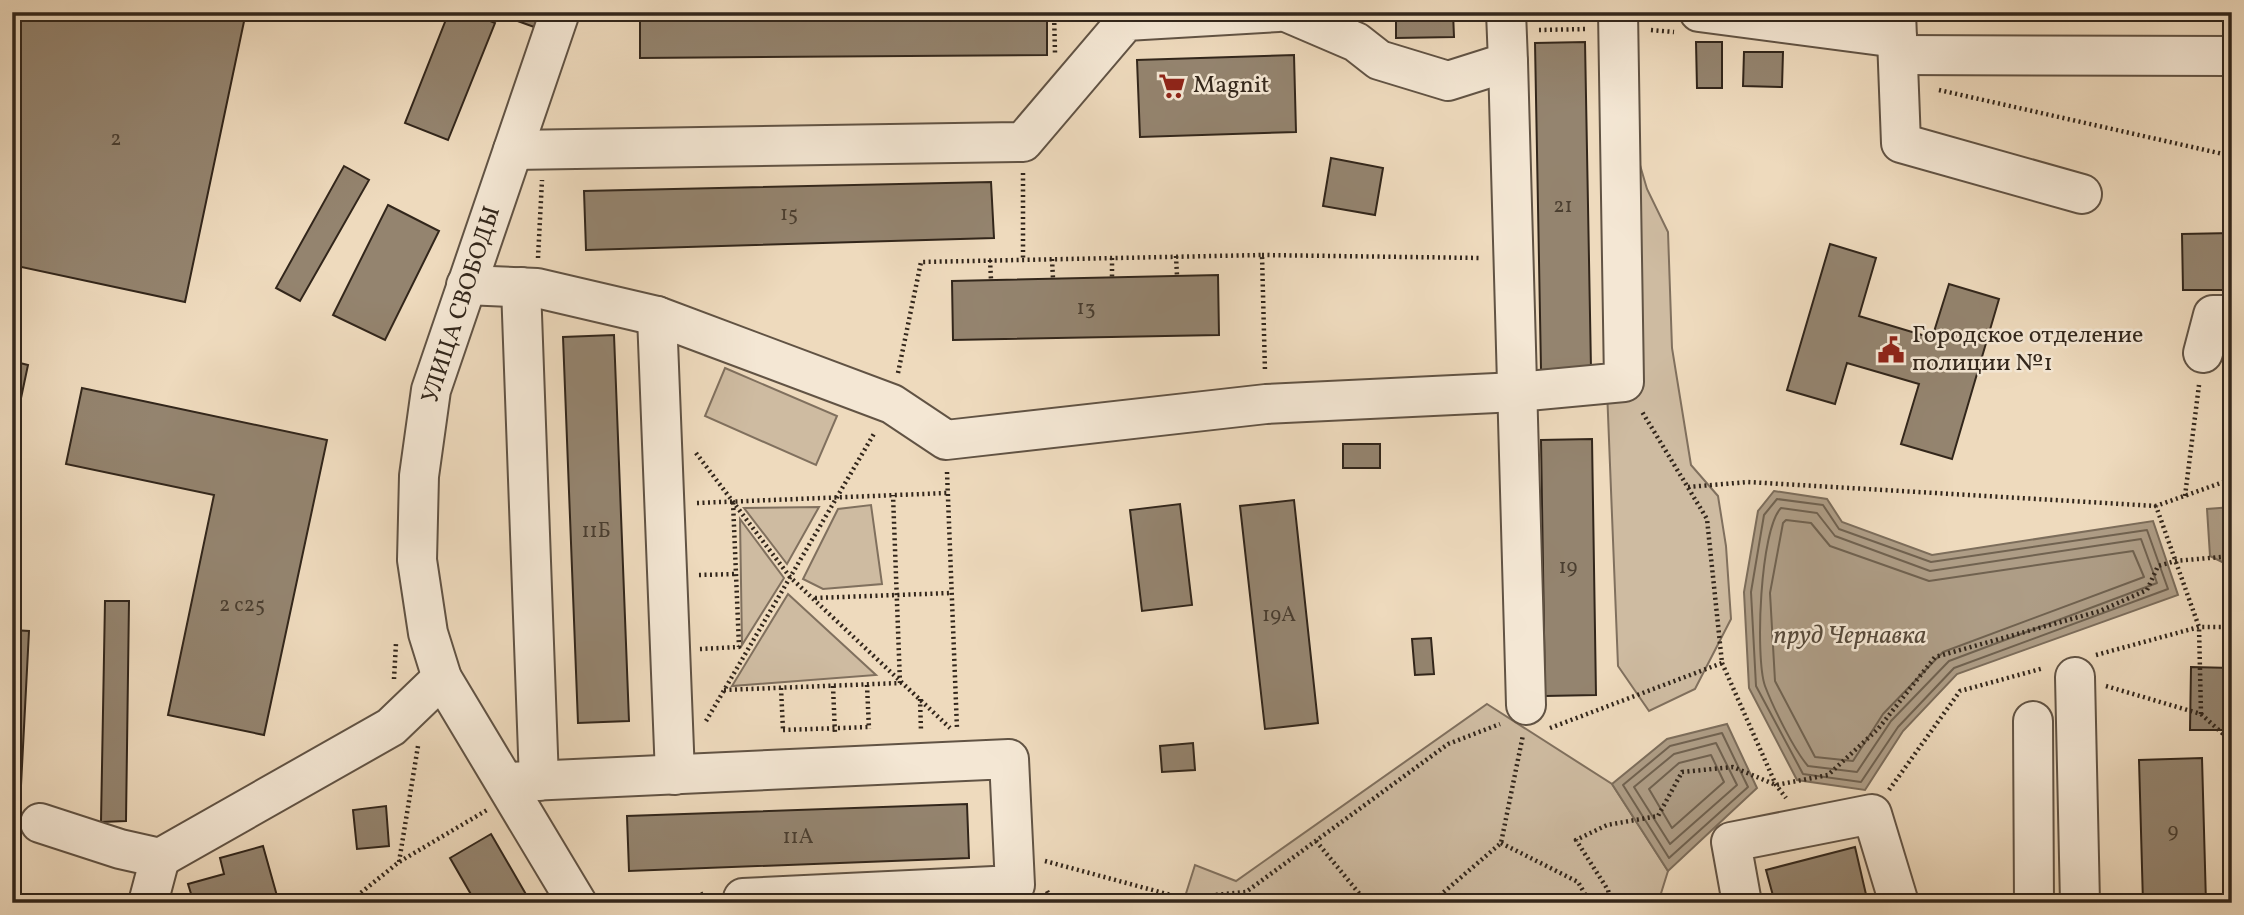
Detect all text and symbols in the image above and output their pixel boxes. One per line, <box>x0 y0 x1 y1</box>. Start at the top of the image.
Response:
place label: Magnit <box>1193 69 1270 103</box>
supermarket icon: Magnit <box>1157 71 1187 101</box>
house number: 2 <box>110 125 122 154</box>
house number: 21 <box>1553 192 1573 221</box>
house number: 15 <box>780 200 798 229</box>
street label: УЛИЦА СВОБОДЫ <box>414 202 510 408</box>
house number: 13 <box>1077 294 1095 323</box>
place label: Городское отделение полиции №1 <box>1912 319 2143 381</box>
public building icon: Городское отделение полиции №1 <box>1876 335 1906 365</box>
house number: 11Б <box>581 517 611 546</box>
house number: 19 <box>1558 553 1578 582</box>
house number: 2 с25 <box>219 591 265 620</box>
house number: 19А <box>1262 601 1296 630</box>
water label: пруд Чернавка <box>1773 618 1927 654</box>
house number: 9 <box>2168 817 2179 846</box>
house number: 11А <box>782 823 814 852</box>

